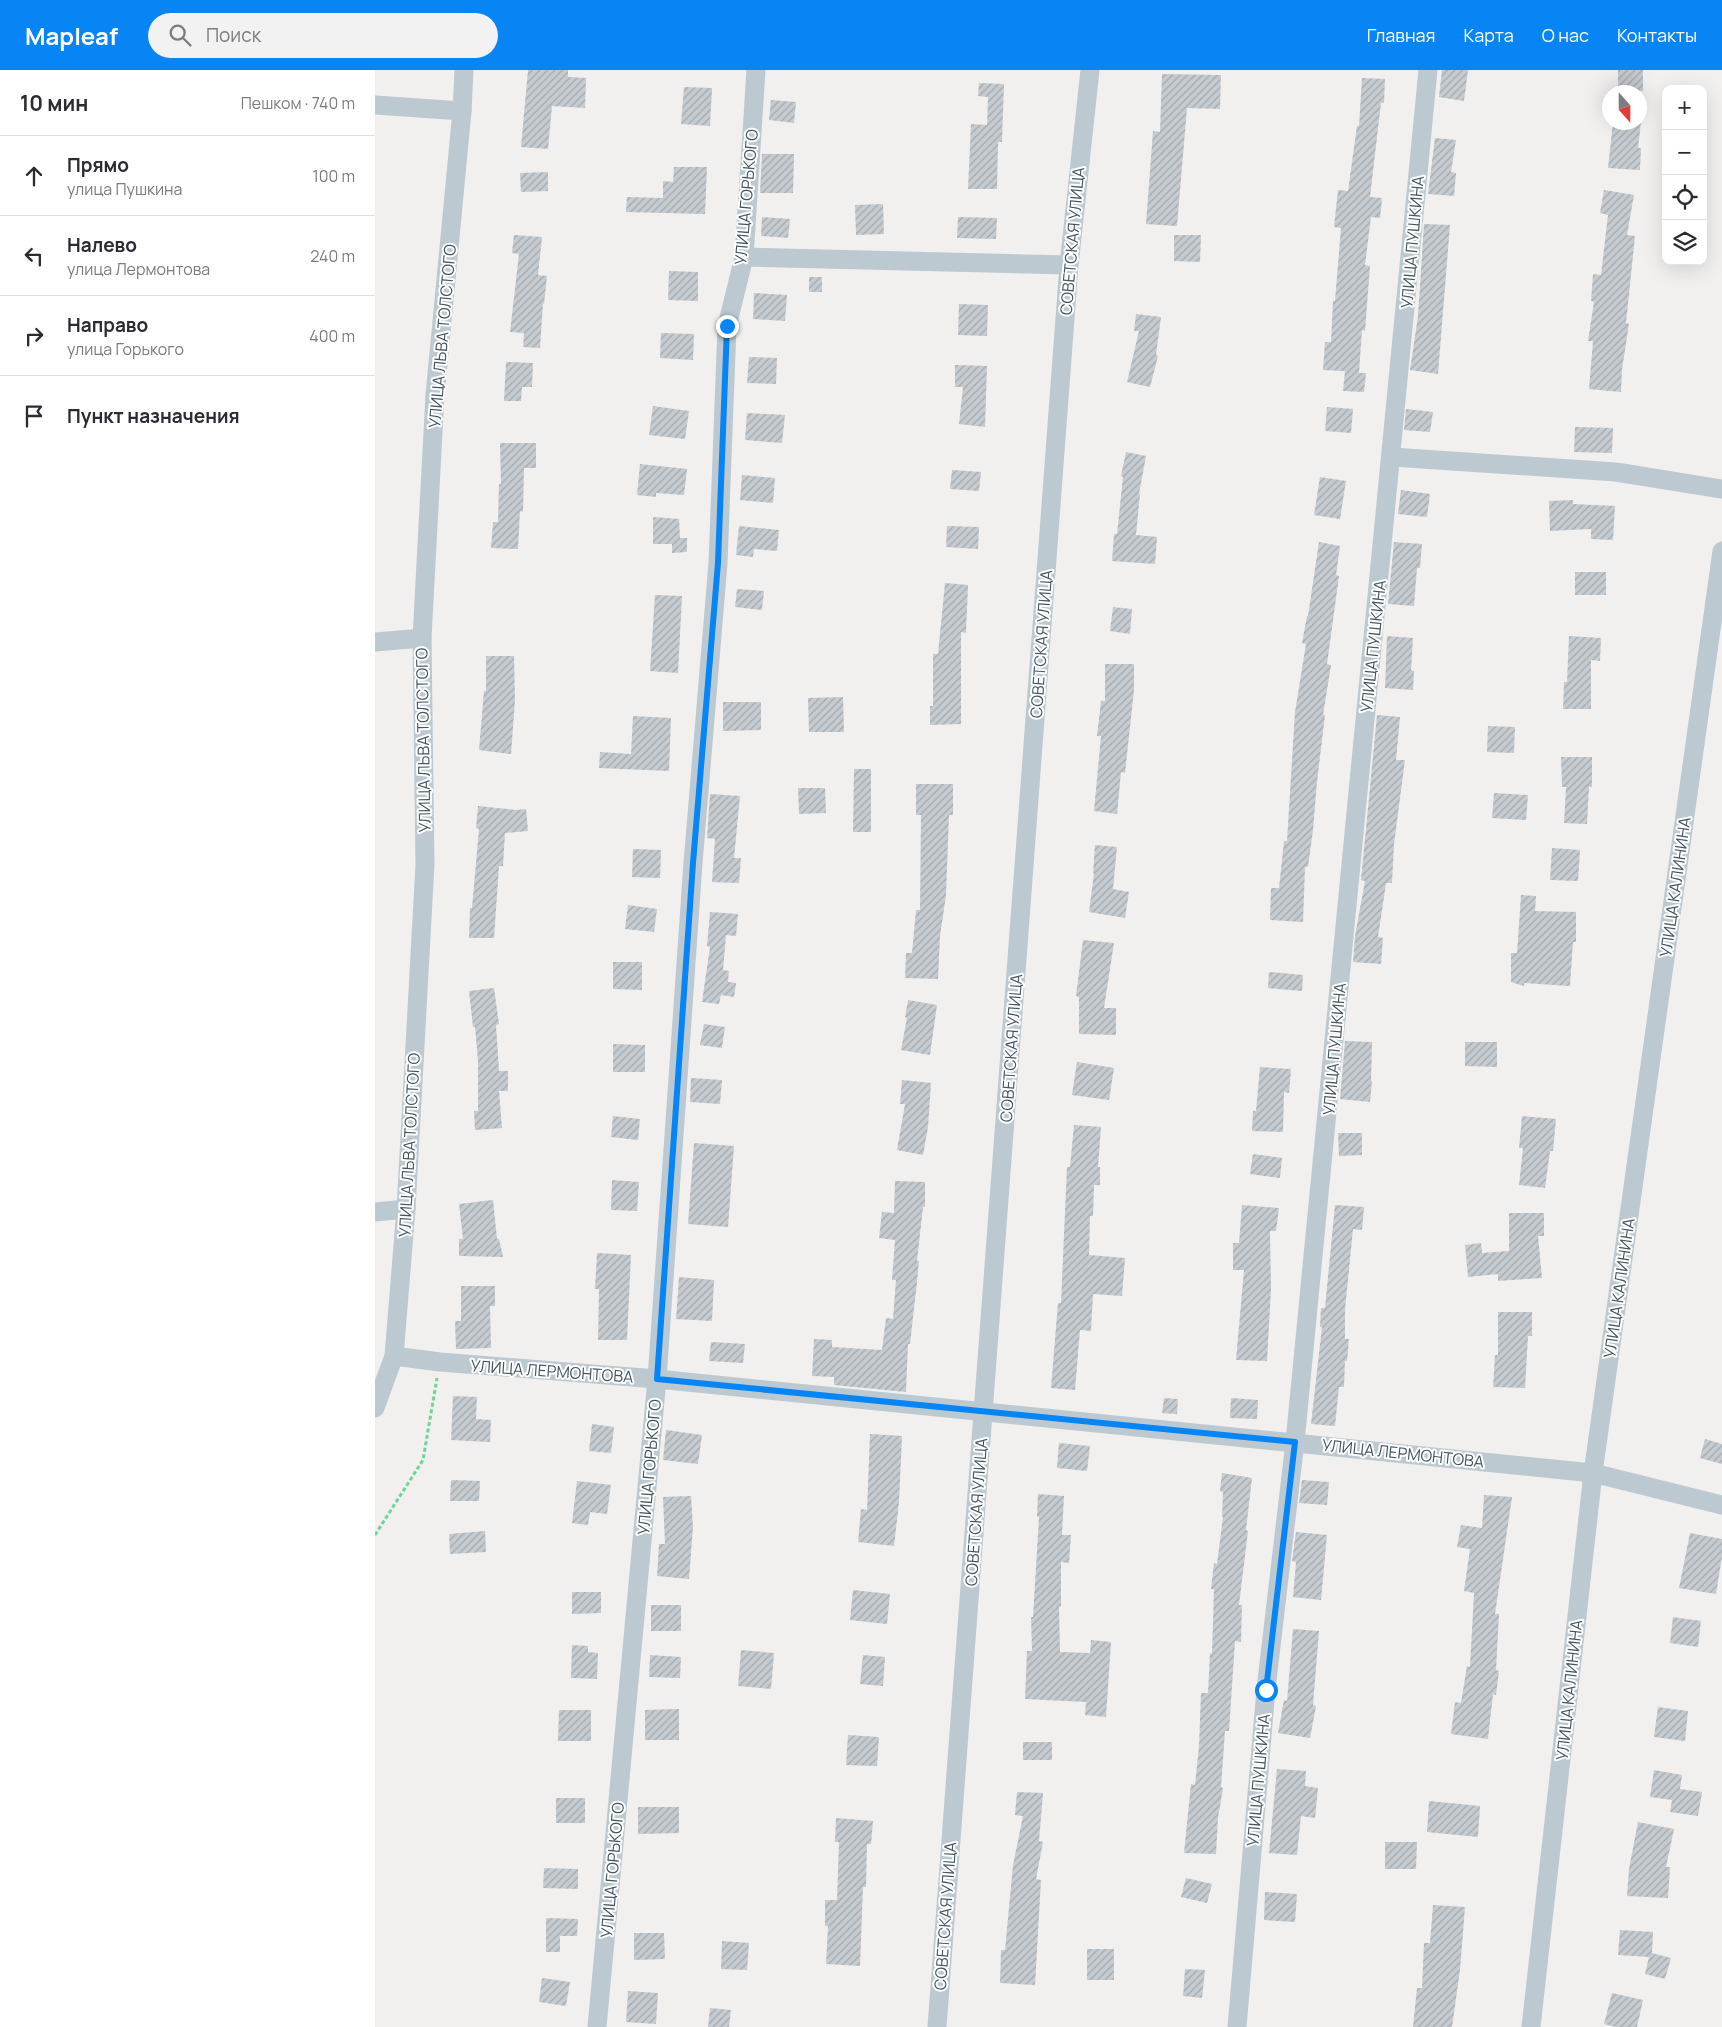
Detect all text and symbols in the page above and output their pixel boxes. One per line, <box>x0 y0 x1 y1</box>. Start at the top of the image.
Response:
search box <box>148 13 498 58</box>
text: Mapleaf <box>25 19 118 52</box>
icon: search <box>166 21 194 49</box>
text: Поиск <box>206 22 261 48</box>
text: Главная <box>1367 23 1436 47</box>
text: Карта <box>1464 23 1514 47</box>
text: О нас <box>1542 23 1589 47</box>
text: Контакты <box>1617 23 1697 47</box>
north arrow <box>1602 85 1647 130</box>
map controls <box>1662 85 1707 265</box>
button: + <box>1662 85 1707 130</box>
text: 10 мин <box>20 89 88 117</box>
text: Пешком · 740 m <box>241 92 355 114</box>
street label: УЛИЦА ГОРЬКОГО <box>729 128 763 266</box>
button: − <box>1662 130 1707 175</box>
text: Прямо <box>67 152 129 178</box>
icon: ahead <box>20 162 48 190</box>
text: 100 m <box>312 165 355 187</box>
street label: СОВЕТСКАЯ УЛИЦА <box>1055 166 1089 316</box>
street label: УЛИЦА ПУШКИНА <box>1395 175 1429 309</box>
button: locate <box>1662 175 1707 220</box>
text: улица Пушкина <box>67 178 182 200</box>
button: layers <box>1662 220 1707 265</box>
text: Налево <box>67 232 137 258</box>
icon: left <box>20 242 48 270</box>
street label: УЛИЦА ЛЬВА ТОЛСТОГО <box>423 243 461 429</box>
text: 240 m <box>310 245 355 267</box>
text: улица Лермонтова <box>67 258 210 280</box>
text: Направо <box>67 312 148 338</box>
route end <box>716 315 739 338</box>
icon: right <box>20 322 48 350</box>
text: 400 m <box>309 325 355 347</box>
text: улица Горького <box>67 338 184 360</box>
icon: arrive <box>20 402 48 430</box>
text: Пункт назначения <box>67 403 240 429</box>
street label: СОВЕТСКАЯ УЛИЦА <box>1025 569 1057 719</box>
street label: УЛИЦА ПУШКИНА <box>1355 579 1391 713</box>
street label: УЛИЦА ЛЬВА ТОЛСТОГО <box>410 647 436 832</box>
street label: УЛИЦА КАЛИНИНА <box>1654 816 1696 958</box>
street label: СОВЕТСКАЯ УЛИЦА <box>995 973 1027 1123</box>
street label: УЛИЦА ПУШКИНА <box>1317 982 1351 1116</box>
street label: УЛИЦА ЛЬВА ТОЛСТОГО <box>393 1052 425 1238</box>
street label: УЛИЦА КАЛИНИНА <box>1598 1217 1640 1359</box>
street label: УЛИЦА ЛЕРМОНТОВА <box>470 1354 634 1388</box>
street label: УЛИЦА ГОРЬКОГО <box>632 1398 666 1536</box>
street label: УЛИЦА ЛЕРМОНТОВА <box>1321 1434 1485 1472</box>
street label: СОВЕТСКАЯ УЛИЦА <box>960 1437 992 1587</box>
street label: УЛИЦА КАЛИНИНА <box>1551 1619 1587 1761</box>
route start <box>1255 1679 1278 1702</box>
street label: УЛИЦА ПУШКИНА <box>1241 1713 1275 1847</box>
street label: УЛИЦА ГОРЬКОГО <box>595 1801 629 1939</box>
street label: СОВЕТСКАЯ УЛИЦА <box>929 1841 961 1991</box>

